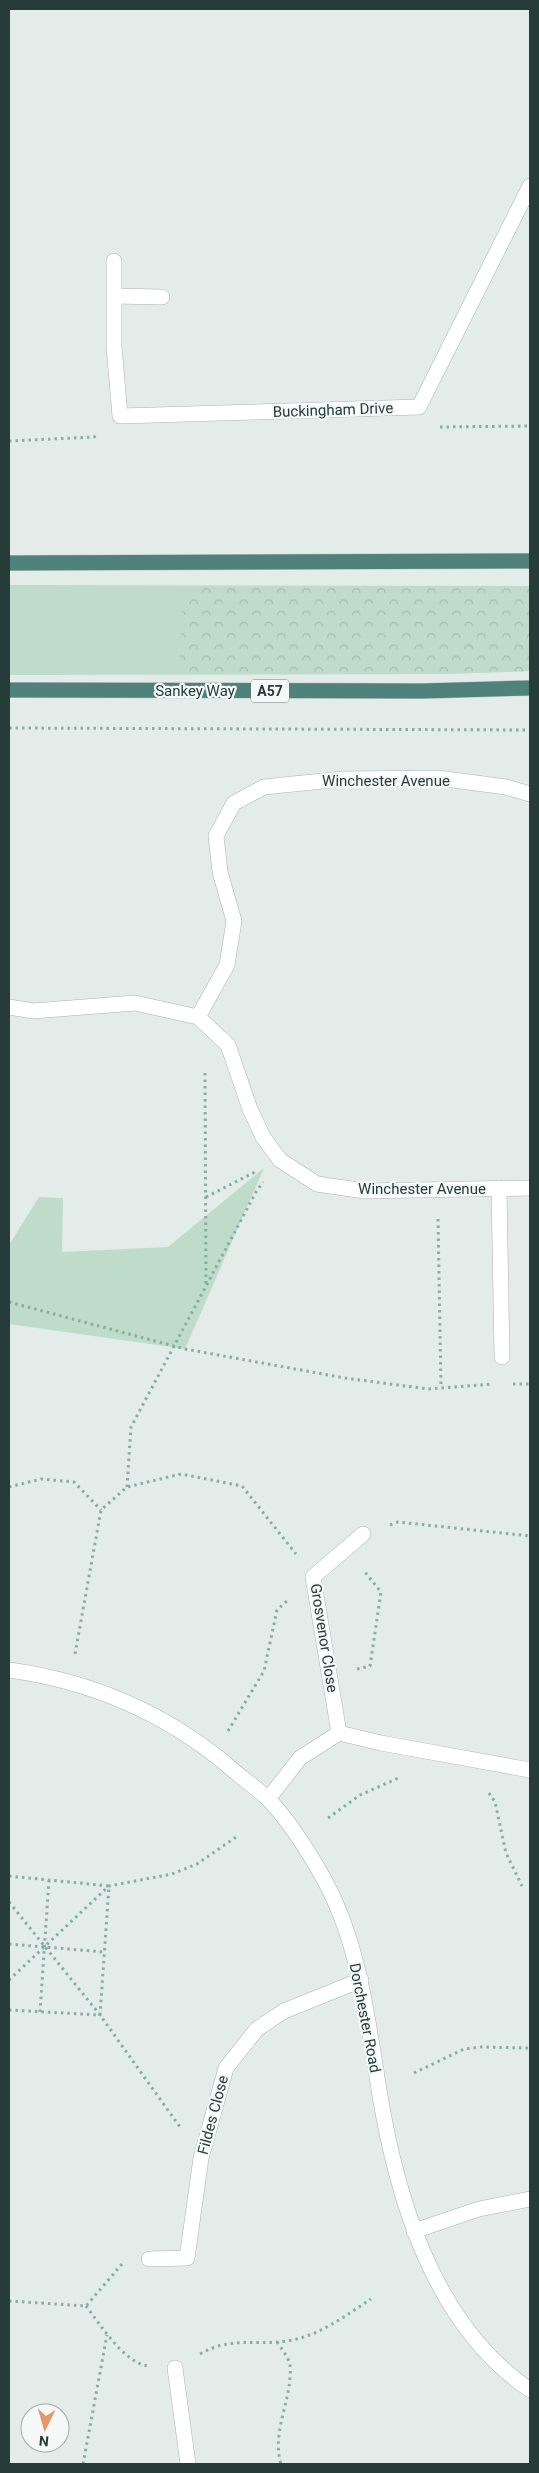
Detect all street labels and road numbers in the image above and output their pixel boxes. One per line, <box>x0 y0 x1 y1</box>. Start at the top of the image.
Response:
street label: Buckingham Drive <box>273 399 394 421</box>
road number: A57 <box>251 679 289 702</box>
street label: Sankey Way <box>155 682 235 700</box>
street label: Winchester Avenue <box>322 772 450 790</box>
street label: Winchester Avenue <box>358 1180 486 1198</box>
street label: Grosvenor Close <box>307 1582 341 1694</box>
street label: Dorchester Road <box>346 1962 384 2074</box>
street label: Fildes Close <box>194 2073 232 2157</box>

